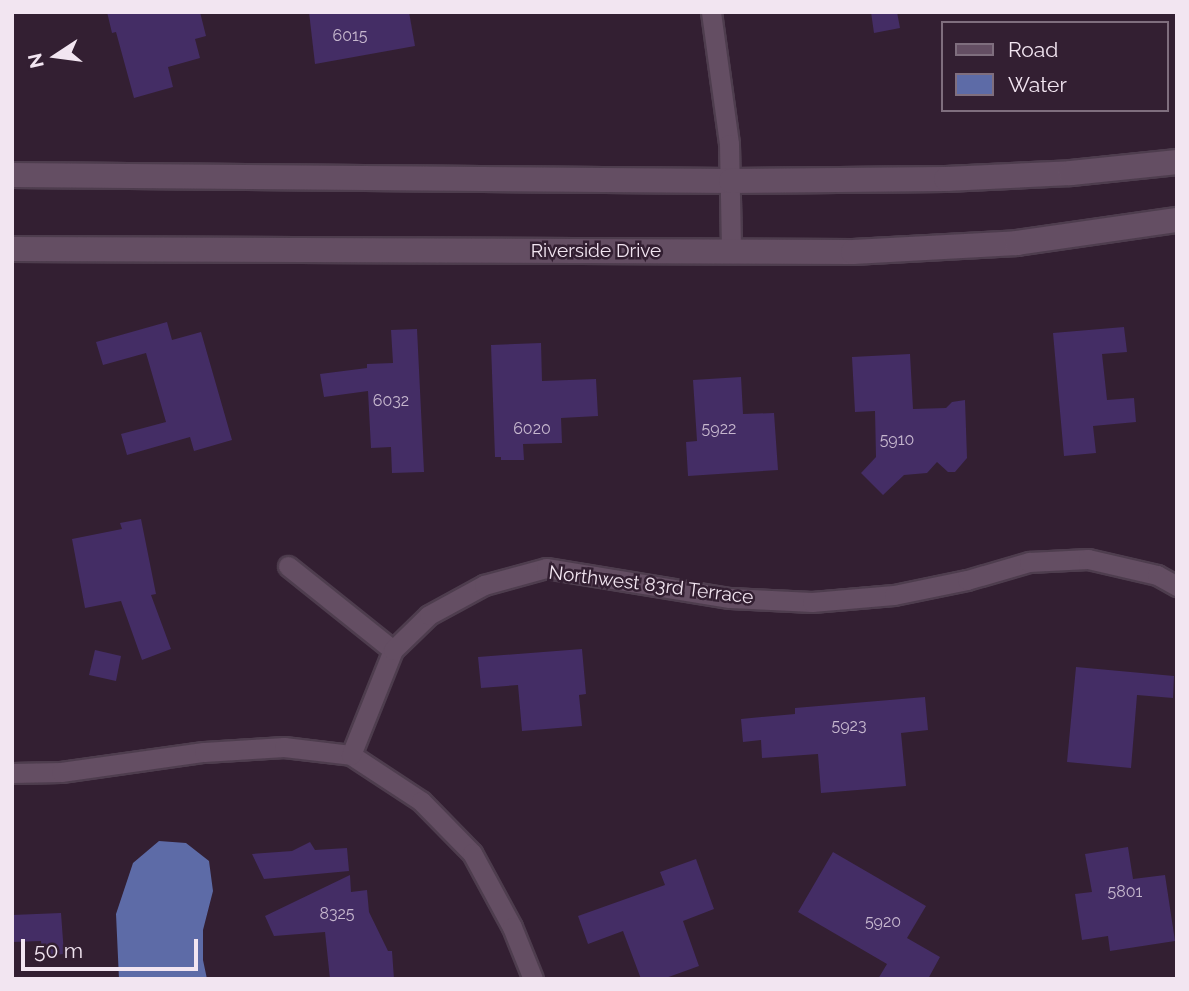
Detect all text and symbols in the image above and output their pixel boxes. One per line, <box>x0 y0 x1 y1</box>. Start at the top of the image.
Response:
north arrow <box>21 21 91 91</box>
legend <box>940 21 1168 112</box>
house number: 6015 <box>332 26 368 46</box>
text: Road <box>1008 37 1058 62</box>
text: N <box>23 51 48 70</box>
text: Water <box>1008 72 1067 97</box>
street label: Riverside Drive <box>531 240 661 262</box>
house number: 6032 <box>373 391 409 411</box>
house number: 6020 <box>513 419 551 439</box>
house number: 5922 <box>702 419 736 439</box>
house number: 5910 <box>880 430 914 450</box>
street label: Northwest 83rd Terrace <box>547 561 755 609</box>
house number: 5923 <box>832 716 866 736</box>
house number: 5801 <box>1108 882 1142 902</box>
house number: 8325 <box>319 904 355 924</box>
house number: 5920 <box>865 912 901 932</box>
scale bar <box>24 925 201 969</box>
text: 50 m <box>34 938 83 963</box>

